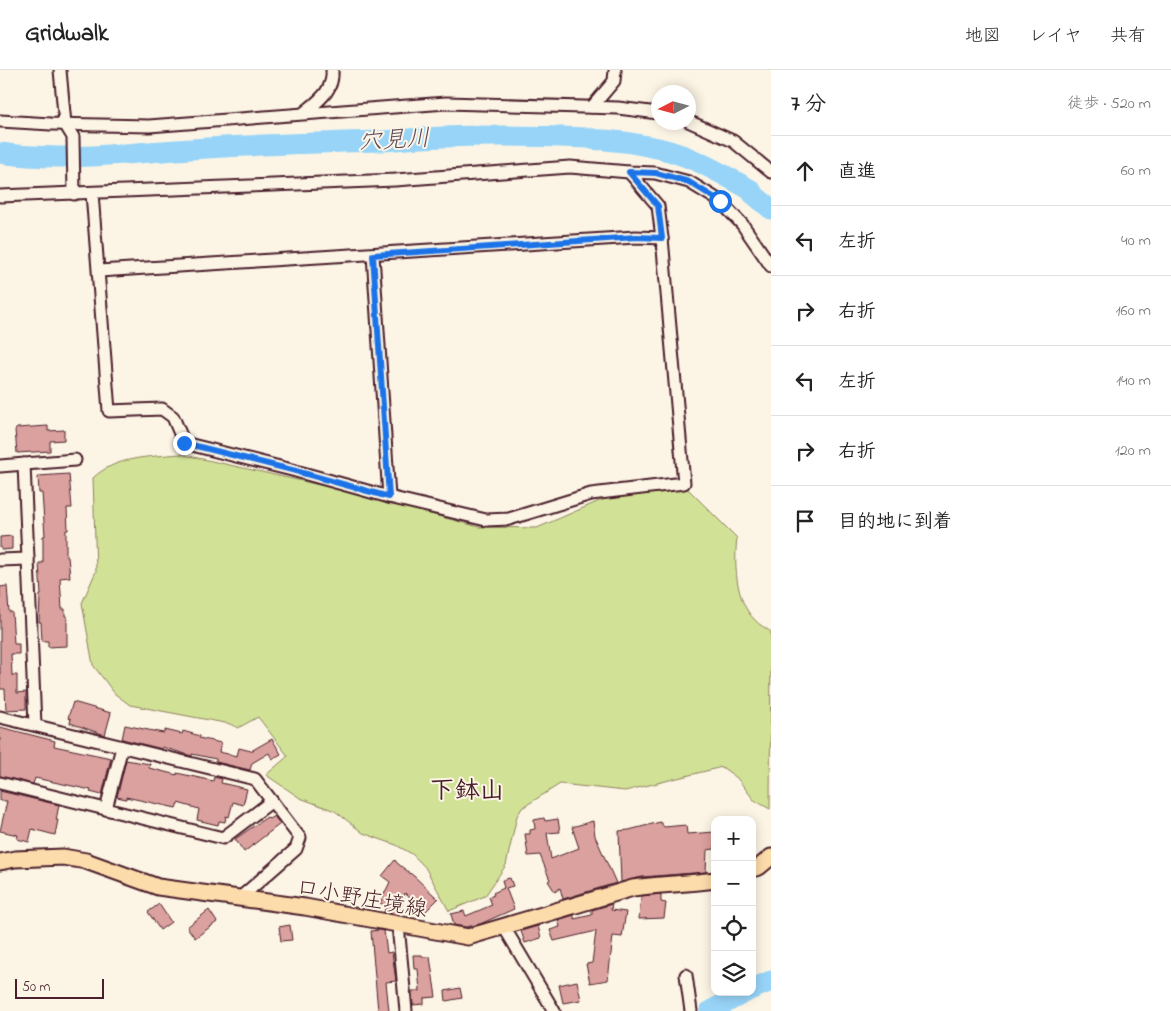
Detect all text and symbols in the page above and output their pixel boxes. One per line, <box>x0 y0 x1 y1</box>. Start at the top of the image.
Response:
text: Gridwalk <box>25 17 109 52</box>
text: 地図 <box>965 24 1001 50</box>
text: レイヤ <box>1029 24 1082 50</box>
text: 共有 <box>1110 24 1146 50</box>
north arrow <box>651 85 696 130</box>
text: 7 分 <box>791 90 826 120</box>
text: 徒歩 · 520 m <box>1067 92 1151 116</box>
water label: 穴見川 <box>357 122 431 161</box>
icon: ahead <box>791 157 819 185</box>
text: 直進 <box>838 159 876 186</box>
text: 60 m <box>1121 159 1151 183</box>
route start <box>709 190 732 213</box>
icon: left <box>791 227 819 255</box>
text: 左折 <box>838 229 876 256</box>
text: 40 m <box>1121 229 1151 253</box>
icon: right <box>791 297 819 325</box>
text: 右折 <box>838 299 876 326</box>
text: 160 m <box>1116 299 1151 323</box>
icon: left <box>791 367 819 395</box>
text: 左折 <box>838 369 876 396</box>
text: 140 m <box>1116 369 1151 393</box>
route end <box>173 432 196 455</box>
icon: right <box>791 437 819 465</box>
text: 右折 <box>838 439 876 466</box>
text: 120 m <box>1115 439 1151 463</box>
icon: arrive <box>791 507 819 535</box>
text: 目的地に到着 <box>838 509 952 536</box>
district label: 下鉢山 <box>429 774 505 810</box>
map controls <box>711 816 756 996</box>
button: + <box>711 816 756 861</box>
button: − <box>711 861 756 906</box>
street label: 口小野庄境線 <box>294 873 429 927</box>
button: locate <box>711 906 756 951</box>
button: layers <box>711 951 756 996</box>
scale bar <box>15 976 104 999</box>
text: 50 m <box>22 977 50 998</box>

